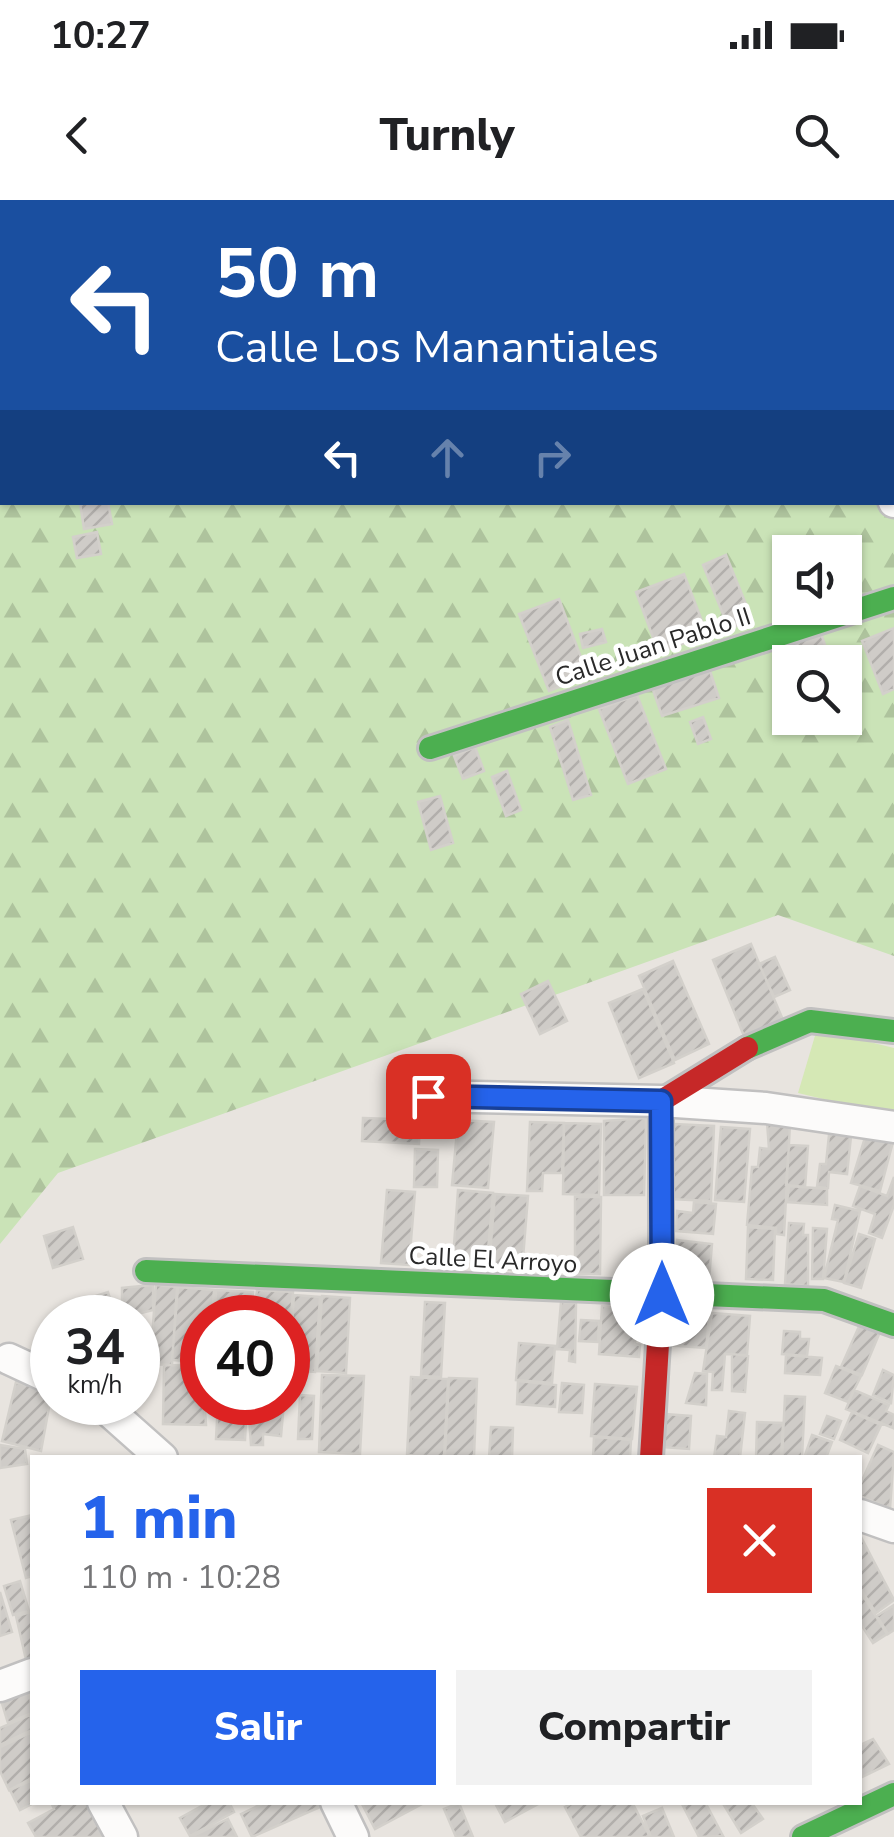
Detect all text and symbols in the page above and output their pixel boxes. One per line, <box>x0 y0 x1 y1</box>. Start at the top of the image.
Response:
text: 10:27 <box>50 10 151 61</box>
text: Turnly <box>379 105 515 166</box>
icon: back <box>50 108 105 163</box>
icon: search <box>789 108 844 163</box>
text: 50 m <box>215 226 379 322</box>
icon: left <box>50 240 180 370</box>
text: Calle Los Manantiales <box>215 317 659 378</box>
icon: left <box>315 430 370 485</box>
icon: ahead <box>420 430 475 485</box>
icon: right <box>525 430 580 485</box>
map controls <box>772 535 862 735</box>
button: sound <box>772 535 862 625</box>
street label: Calle Juan Pablo II <box>551 599 755 695</box>
button: search <box>772 645 862 735</box>
pin <box>386 1054 471 1139</box>
icon: arrive <box>401 1069 456 1124</box>
street label: Calle El Arroyo <box>408 1239 578 1281</box>
position arrow <box>610 1243 714 1347</box>
speed limit sign: 40 <box>180 1295 310 1425</box>
text: 34 <box>65 1313 125 1382</box>
text: km/h <box>67 1368 123 1402</box>
text: 1 min <box>80 1477 238 1559</box>
button: close <box>707 1488 812 1593</box>
text: 110 m · 10:28 <box>80 1556 281 1599</box>
button: Salir <box>80 1670 436 1785</box>
button: Compartir <box>456 1670 812 1785</box>

